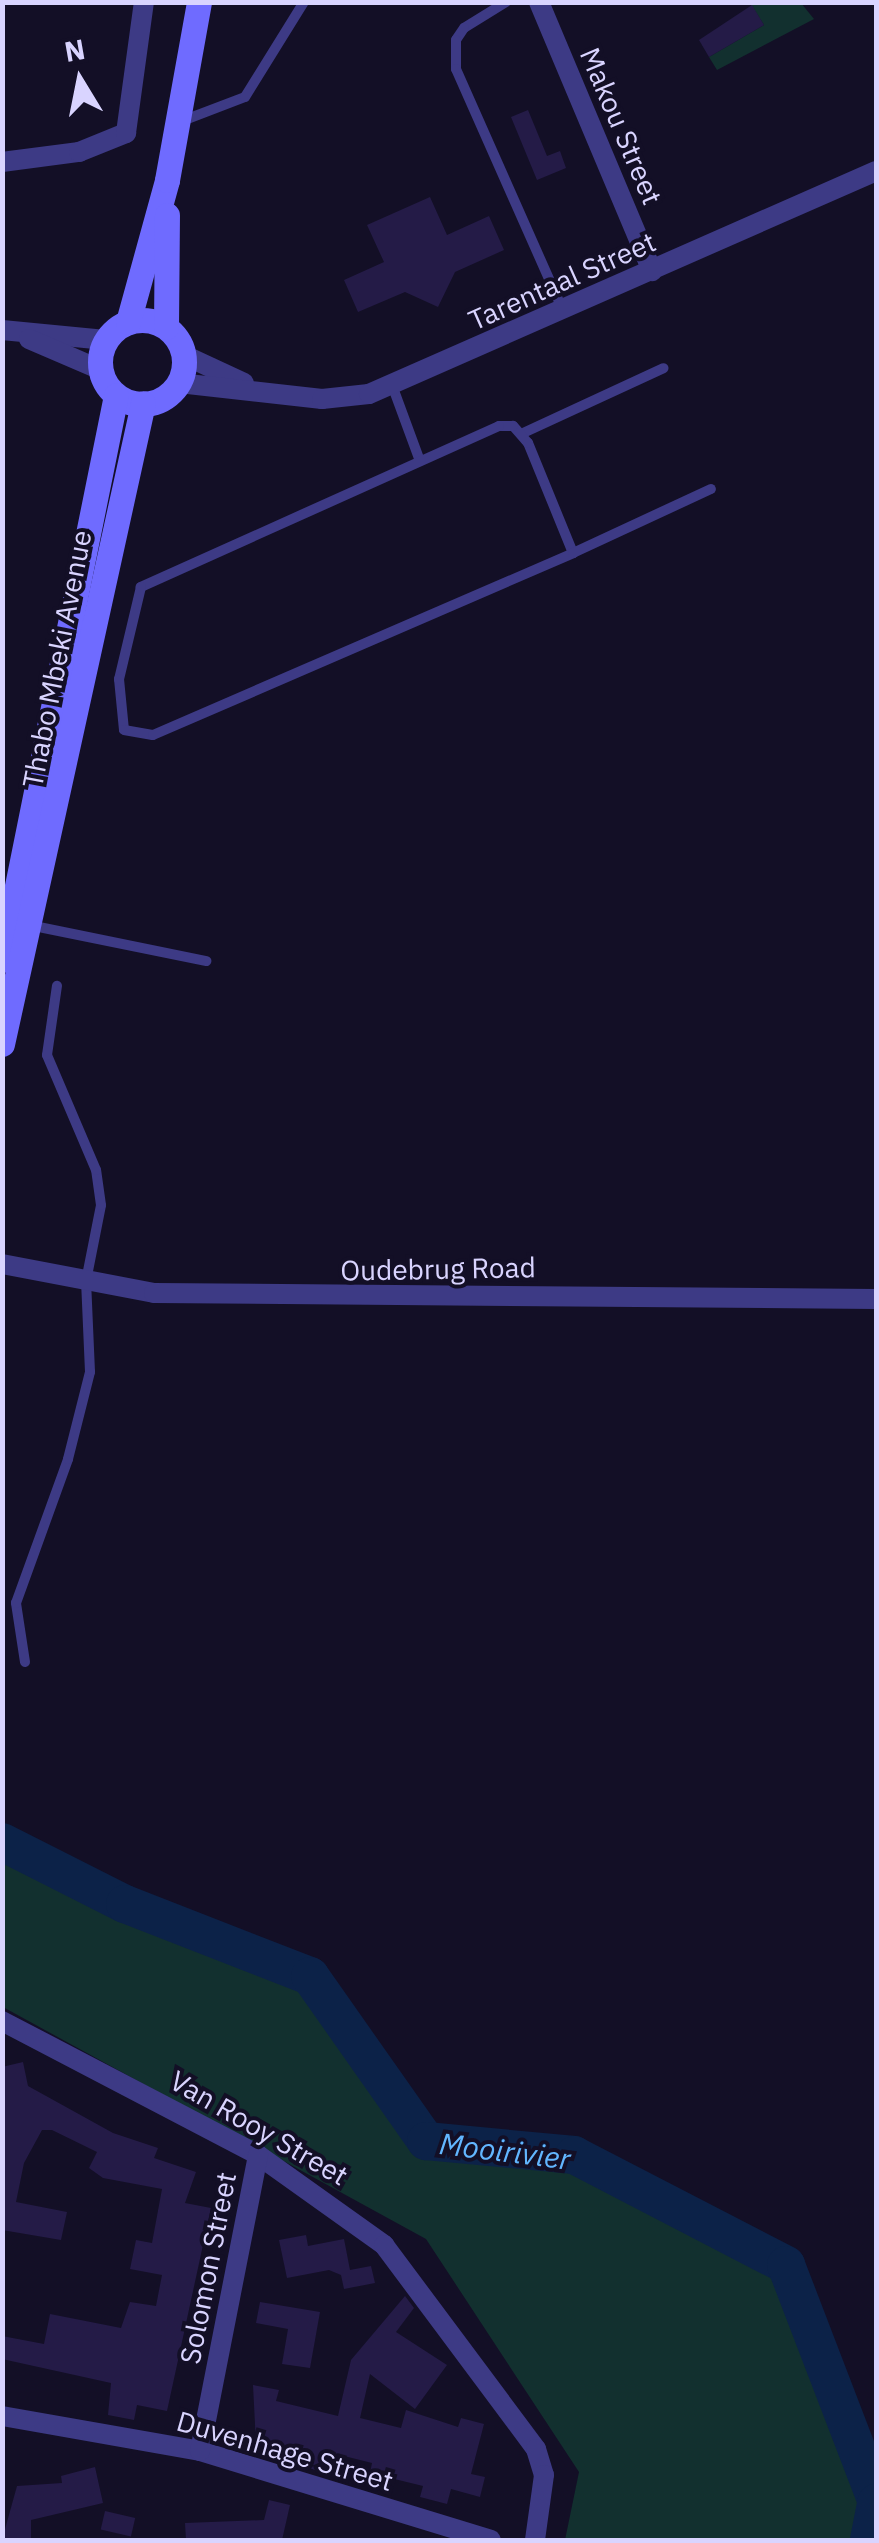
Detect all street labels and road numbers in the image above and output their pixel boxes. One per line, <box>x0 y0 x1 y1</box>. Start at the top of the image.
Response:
street label: Makou Street <box>573 43 669 209</box>
street label: Tarentaal Street <box>463 225 661 337</box>
street label: Thabo Mbeki Avenue <box>16 527 98 791</box>
street label: Oudebrug Road <box>340 1250 536 1288</box>
street label: Van Rooy Street <box>164 2064 354 2192</box>
street label: Solomon Street <box>173 2169 243 2367</box>
street label: Duvenhage Street <box>173 2404 397 2498</box>

